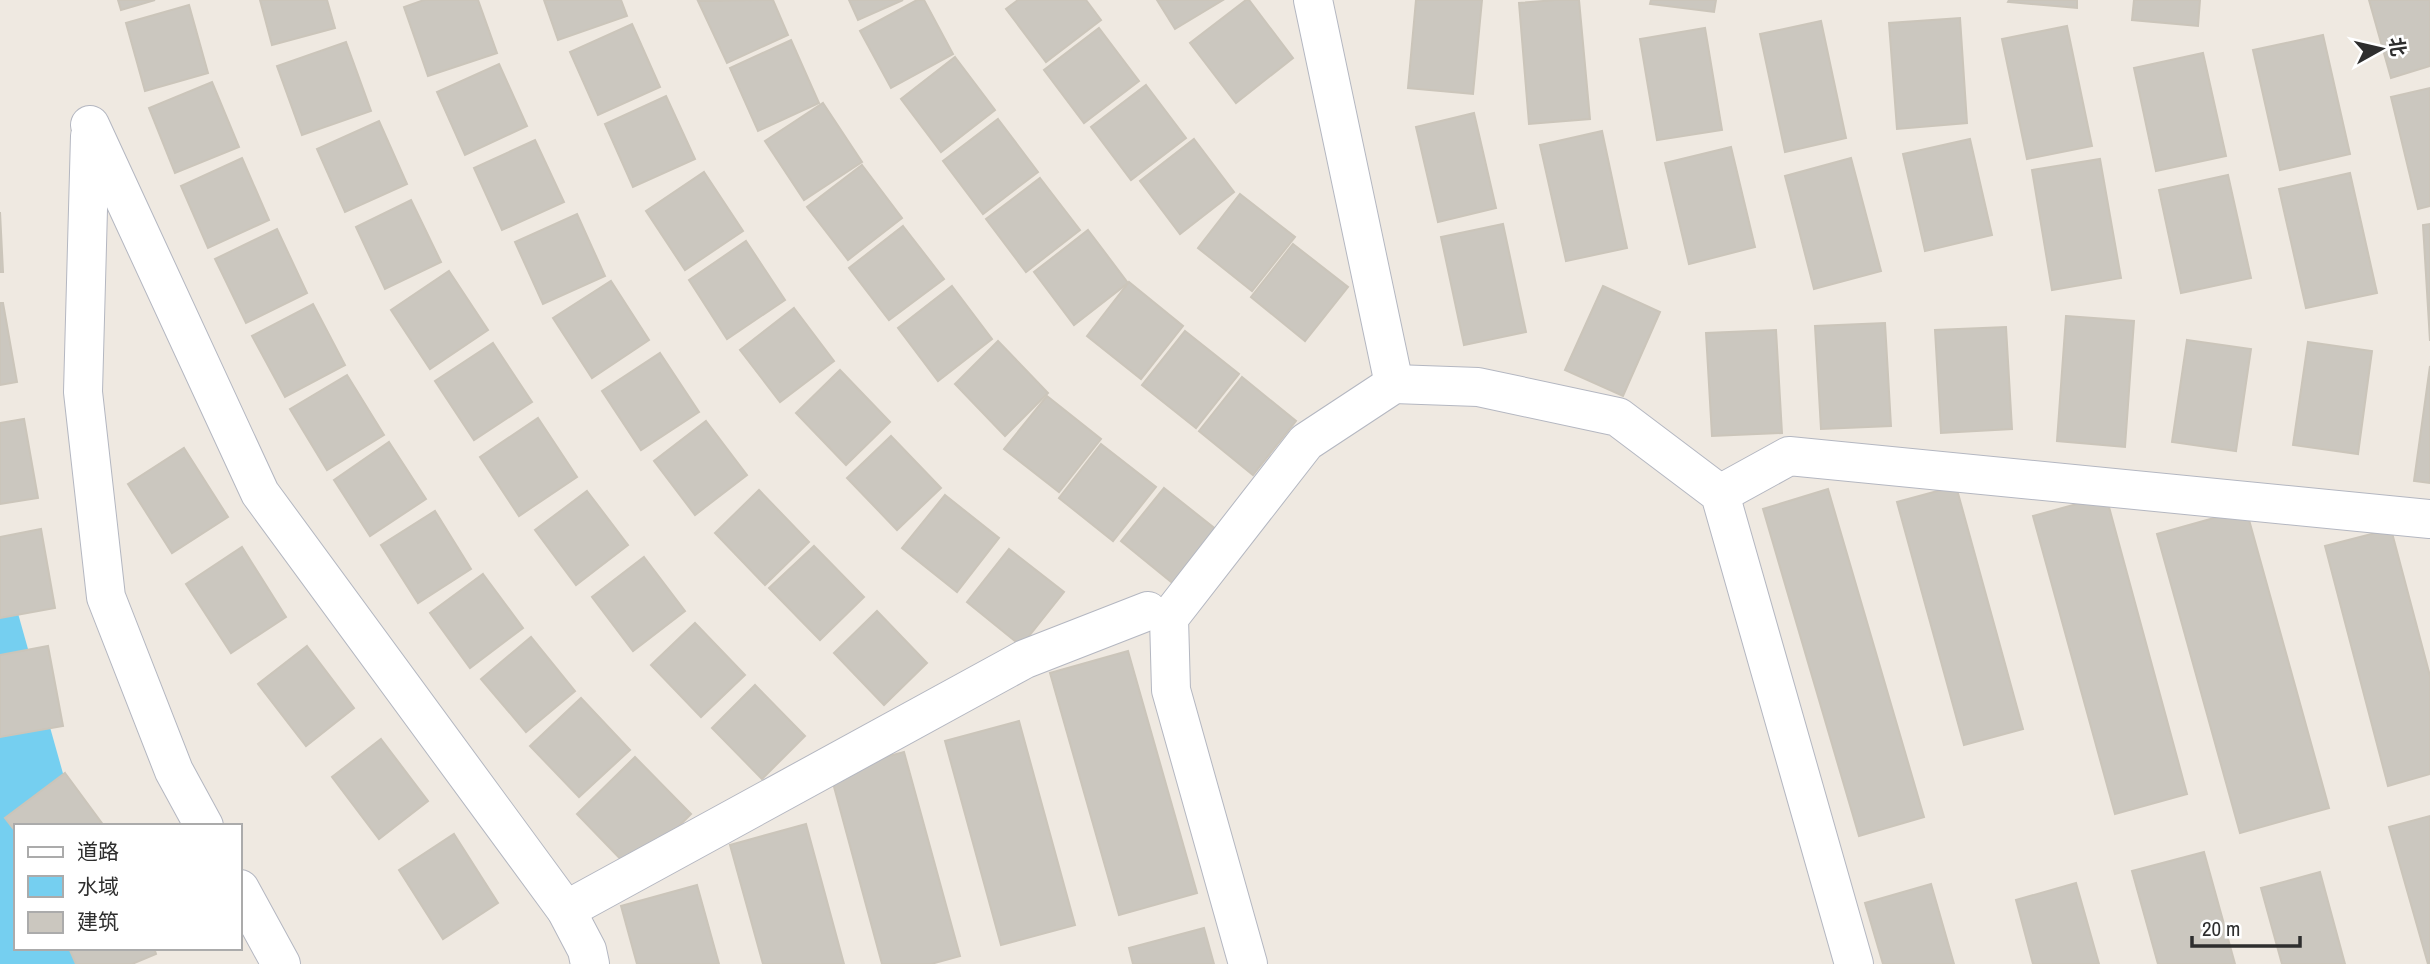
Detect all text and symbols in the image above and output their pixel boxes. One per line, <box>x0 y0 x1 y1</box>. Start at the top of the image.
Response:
north arrow <box>2346 14 2416 84</box>
text: 北 <box>2384 35 2412 58</box>
legend <box>14 824 242 950</box>
text: 道路 <box>77 837 119 866</box>
text: 水域 <box>77 872 119 901</box>
scale bar <box>2192 904 2300 948</box>
text: 建筑 <box>77 907 119 936</box>
text: 20 m <box>2202 914 2240 943</box>

